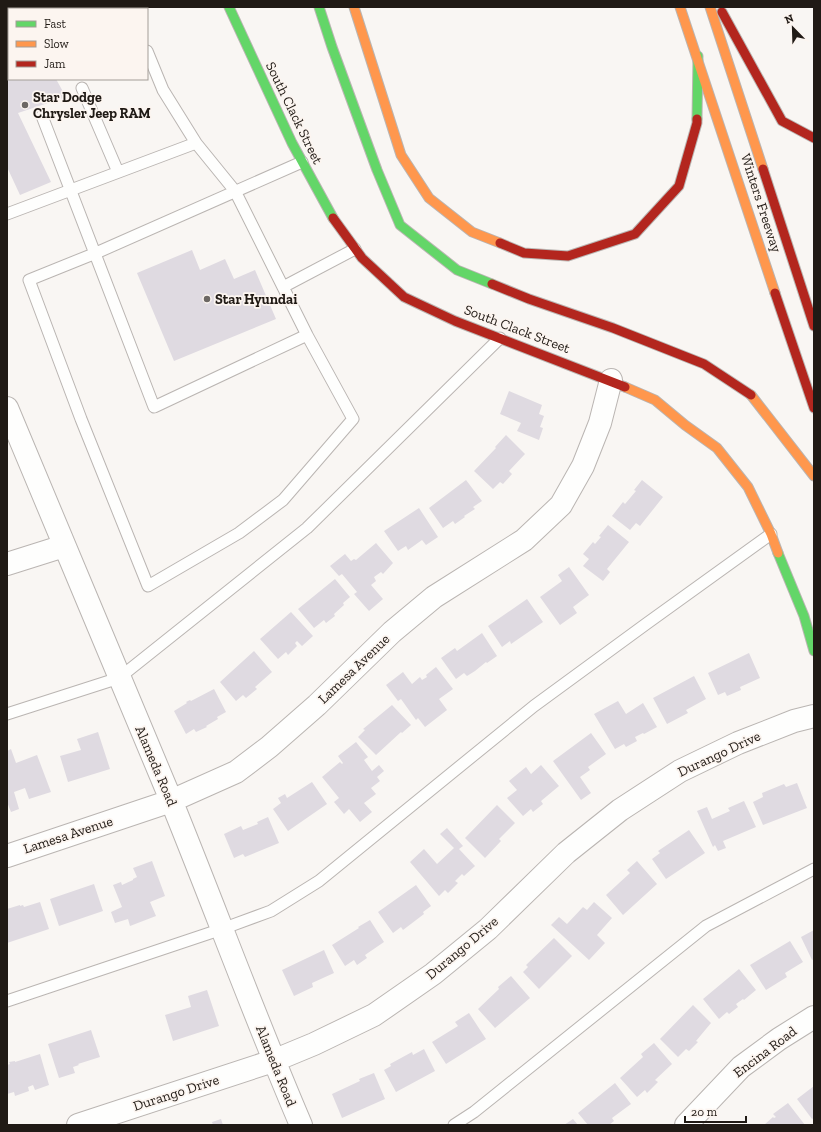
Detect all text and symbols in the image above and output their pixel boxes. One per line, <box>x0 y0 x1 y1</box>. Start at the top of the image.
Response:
legend <box>8 8 148 80</box>
north arrow <box>773 8 813 48</box>
text: N <box>783 11 796 27</box>
text: Fast <box>44 17 67 31</box>
text: Slow <box>44 37 70 51</box>
text: Jam <box>44 57 66 71</box>
street label: South Clack Street <box>262 59 327 168</box>
place label: Star Dodge Chrysler Jeep RAM <box>33 89 151 122</box>
marker: Star Dodge Chrysler Jeep RAM <box>20 100 30 110</box>
street label: Winters Freeway <box>737 151 785 255</box>
place label: Star Hyundai <box>215 291 297 308</box>
marker: Star Hyundai <box>202 294 212 304</box>
street label: South Clack Street <box>462 301 573 357</box>
street label: Lamesa Avenue <box>315 630 394 707</box>
street label: Alameda Road <box>131 723 181 809</box>
street label: Durango Drive <box>675 727 763 781</box>
street label: Lamesa Avenue <box>21 812 115 857</box>
street label: Durango Drive <box>422 912 502 983</box>
street label: Alameda Road <box>252 1023 300 1109</box>
street label: Encina Road <box>730 1023 800 1081</box>
street label: Durango Drive <box>131 1071 222 1115</box>
scale bar <box>685 1098 746 1124</box>
text: 20 m <box>691 1105 718 1119</box>

